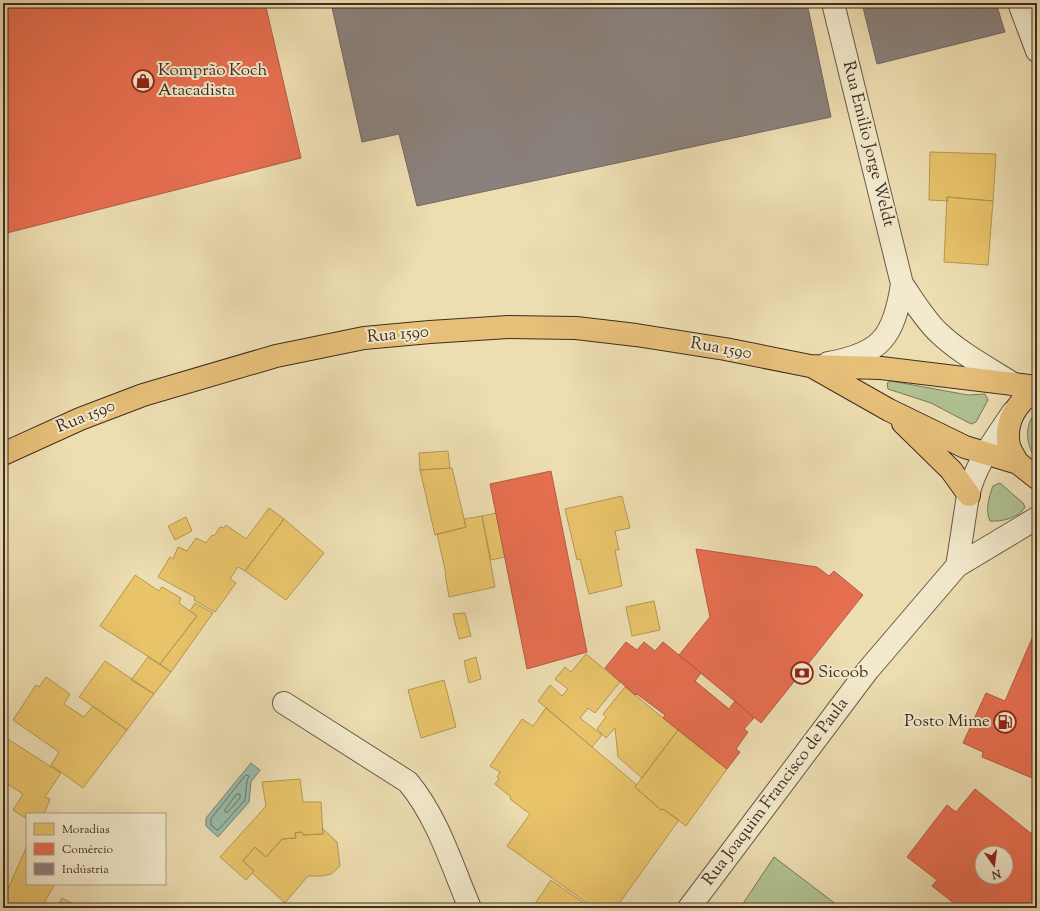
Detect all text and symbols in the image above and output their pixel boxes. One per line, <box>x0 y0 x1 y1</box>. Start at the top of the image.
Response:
place label: Komprão Koch Atacadista <box>158 59 268 103</box>
street label: Rua Emilio Jorge Weldt <box>836 59 900 229</box>
shop icon: Komprão Koch Atacadista <box>130 68 156 94</box>
street label: Rua 1590 <box>366 320 430 350</box>
street label: Rua 1590 <box>688 332 754 366</box>
street label: Rua 1590 <box>53 394 119 440</box>
bank icon: Sicoob <box>789 660 815 686</box>
place label: Sicoob <box>818 661 868 685</box>
street label: Rua Joaquim Francisco de Paula <box>697 693 855 891</box>
fuel station icon: Posto Mime <box>992 709 1018 735</box>
place label: Posto Mime <box>904 710 990 734</box>
legend <box>26 813 166 885</box>
text: Moradias <box>62 821 110 839</box>
text: Comércio <box>62 841 114 859</box>
north arrow <box>974 845 1014 885</box>
text: Indústria <box>62 861 109 879</box>
text: N <box>990 865 1003 883</box>

